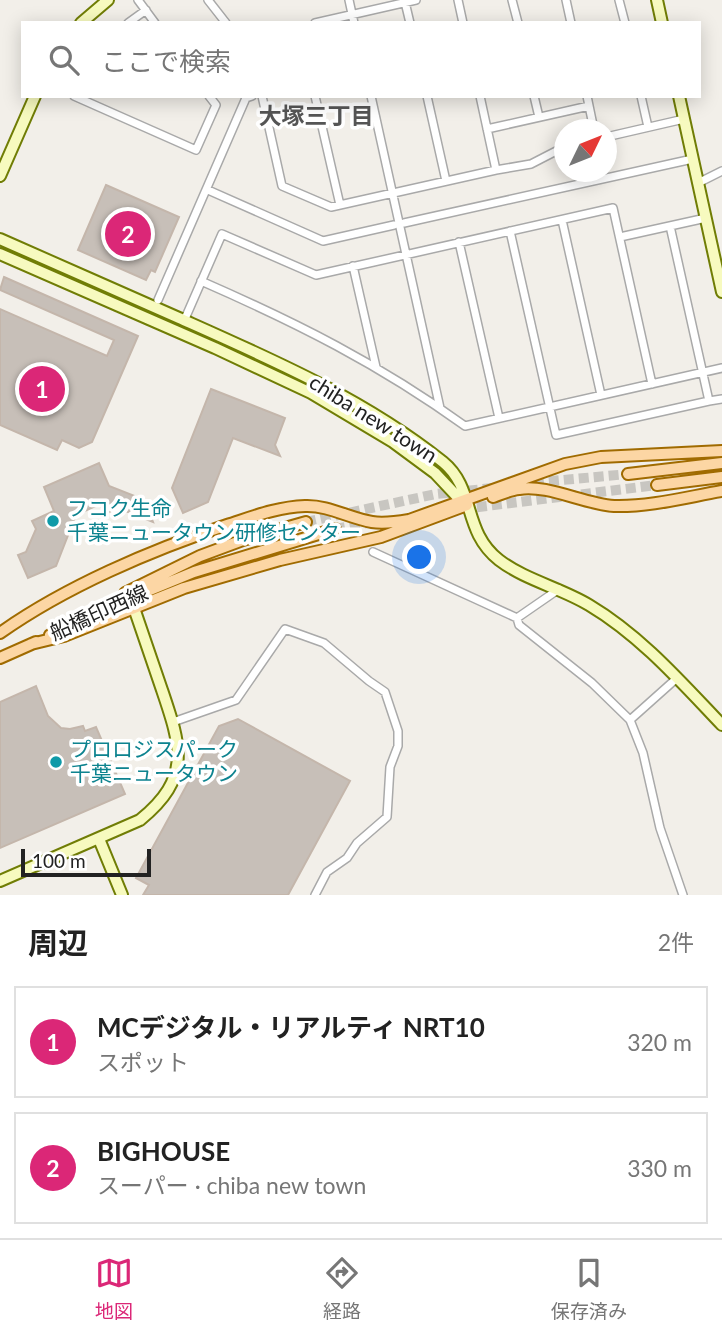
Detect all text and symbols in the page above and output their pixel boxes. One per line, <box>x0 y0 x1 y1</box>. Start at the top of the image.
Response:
search box <box>21 21 701 98</box>
icon: search <box>45 41 83 79</box>
text: ここで検索 <box>101 45 231 77</box>
district label: 大塚三丁目 <box>259 101 374 129</box>
north arrow <box>554 119 617 182</box>
pin: 2 <box>105 208 151 260</box>
pin: 1 <box>19 363 65 415</box>
street label: chiba new town <box>305 368 442 467</box>
place label: フコク生命 千葉ニュータウン研修センター <box>67 495 361 544</box>
marker: フコク生命 千葉ニュータウン研修センター <box>45 513 61 529</box>
your location <box>402 540 436 574</box>
street label: 船橋印西線 <box>45 579 151 644</box>
place label: プロロジスパーク 千葉ニュータウン <box>70 736 238 785</box>
marker: プロロジスパーク 千葉ニュータウン <box>48 754 64 770</box>
scale bar <box>21 846 150 878</box>
text: 100 m <box>32 849 86 872</box>
text: 周辺 <box>28 924 88 960</box>
text: 2件 <box>658 928 694 956</box>
text: MCデジタル・リアルティ NRT10 <box>97 1011 485 1043</box>
text: 1 <box>46 1028 60 1056</box>
text: 320 m <box>627 1028 692 1056</box>
text: スポット <box>97 1048 189 1076</box>
text: BIGHOUSE <box>97 1135 230 1167</box>
text: 2 <box>46 1154 60 1182</box>
text: 330 m <box>627 1154 692 1182</box>
text: スーパー · chiba new town <box>97 1171 366 1199</box>
tab: 地図 <box>95 1254 133 1323</box>
tab: 経路 <box>323 1254 361 1323</box>
tab: 保存済み <box>551 1254 627 1323</box>

